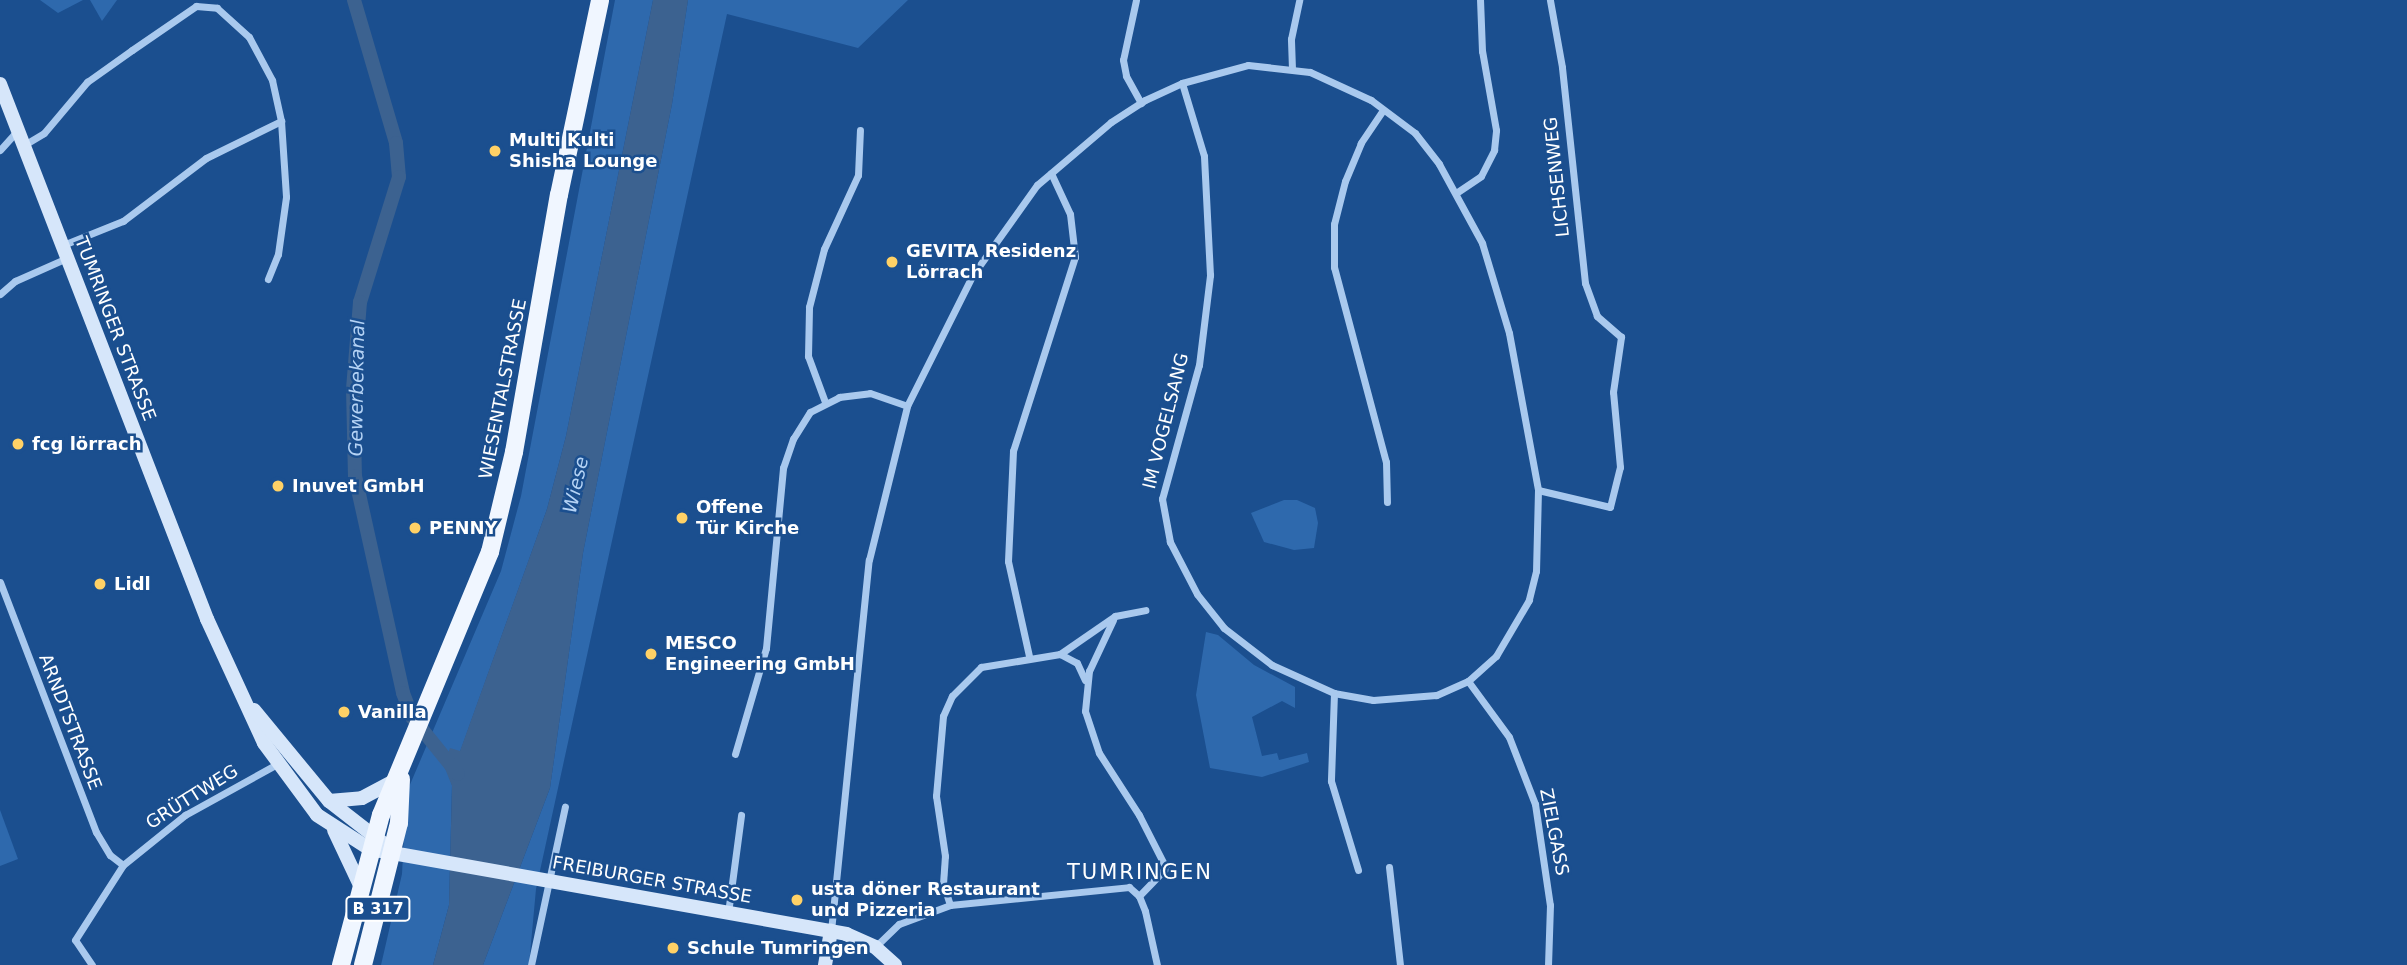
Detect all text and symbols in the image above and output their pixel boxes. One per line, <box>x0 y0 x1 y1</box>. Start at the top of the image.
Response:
street label: LICHSENWEG <box>1540 116 1574 238</box>
place label: Multi Kulti Shisha Lounge <box>509 130 657 172</box>
marker: Multi Kulti Shisha Lounge <box>487 143 503 159</box>
street label: TUMRINGER STRASSE <box>70 234 160 424</box>
place label: GEVITA Residenz Lörrach <box>906 241 1076 284</box>
marker: GEVITA Residenz Lörrach <box>884 254 900 270</box>
street label: WIESENTALSTRASSE <box>475 297 531 481</box>
water label: Gewerbekanal <box>344 319 370 457</box>
street label: IM VOGELSANG <box>1139 351 1193 491</box>
place label: fcg lörrach <box>32 433 142 455</box>
marker: fcg lörrach <box>10 436 26 452</box>
water label: Wiese <box>558 454 594 516</box>
place label: Inuvet GmbH <box>292 475 425 497</box>
marker: Inuvet GmbH <box>270 478 286 494</box>
place label: Offene Tür Kirche <box>696 497 799 540</box>
marker: Offene Tür Kirche <box>674 510 690 526</box>
place label: PENNY <box>429 517 498 539</box>
marker: PENNY <box>407 520 423 536</box>
place label: Lidl <box>114 573 151 595</box>
marker: Lidl <box>92 576 108 592</box>
place label: MESCO Engineering GmbH <box>665 633 855 676</box>
marker: MESCO Engineering GmbH <box>643 646 659 662</box>
street label: ARNDTSTRASSE <box>34 651 106 793</box>
place label: Vanilla <box>358 701 427 723</box>
marker: Vanilla <box>336 704 352 720</box>
street label: GRÜTTWEG <box>142 760 242 834</box>
street label: ZIELGASS <box>1535 787 1573 877</box>
street label: FREIBURGER STRASSE <box>551 852 753 908</box>
district label: TUMRINGEN <box>1068 859 1212 885</box>
place label: usta döner Restaurant und Pizzeria <box>811 879 1040 922</box>
marker: usta döner Restaurant und Pizzeria <box>789 892 805 908</box>
road number: B 317 <box>345 897 411 922</box>
place label: Schule Tumringen <box>687 937 869 959</box>
marker: Schule Tumringen <box>665 940 681 956</box>

